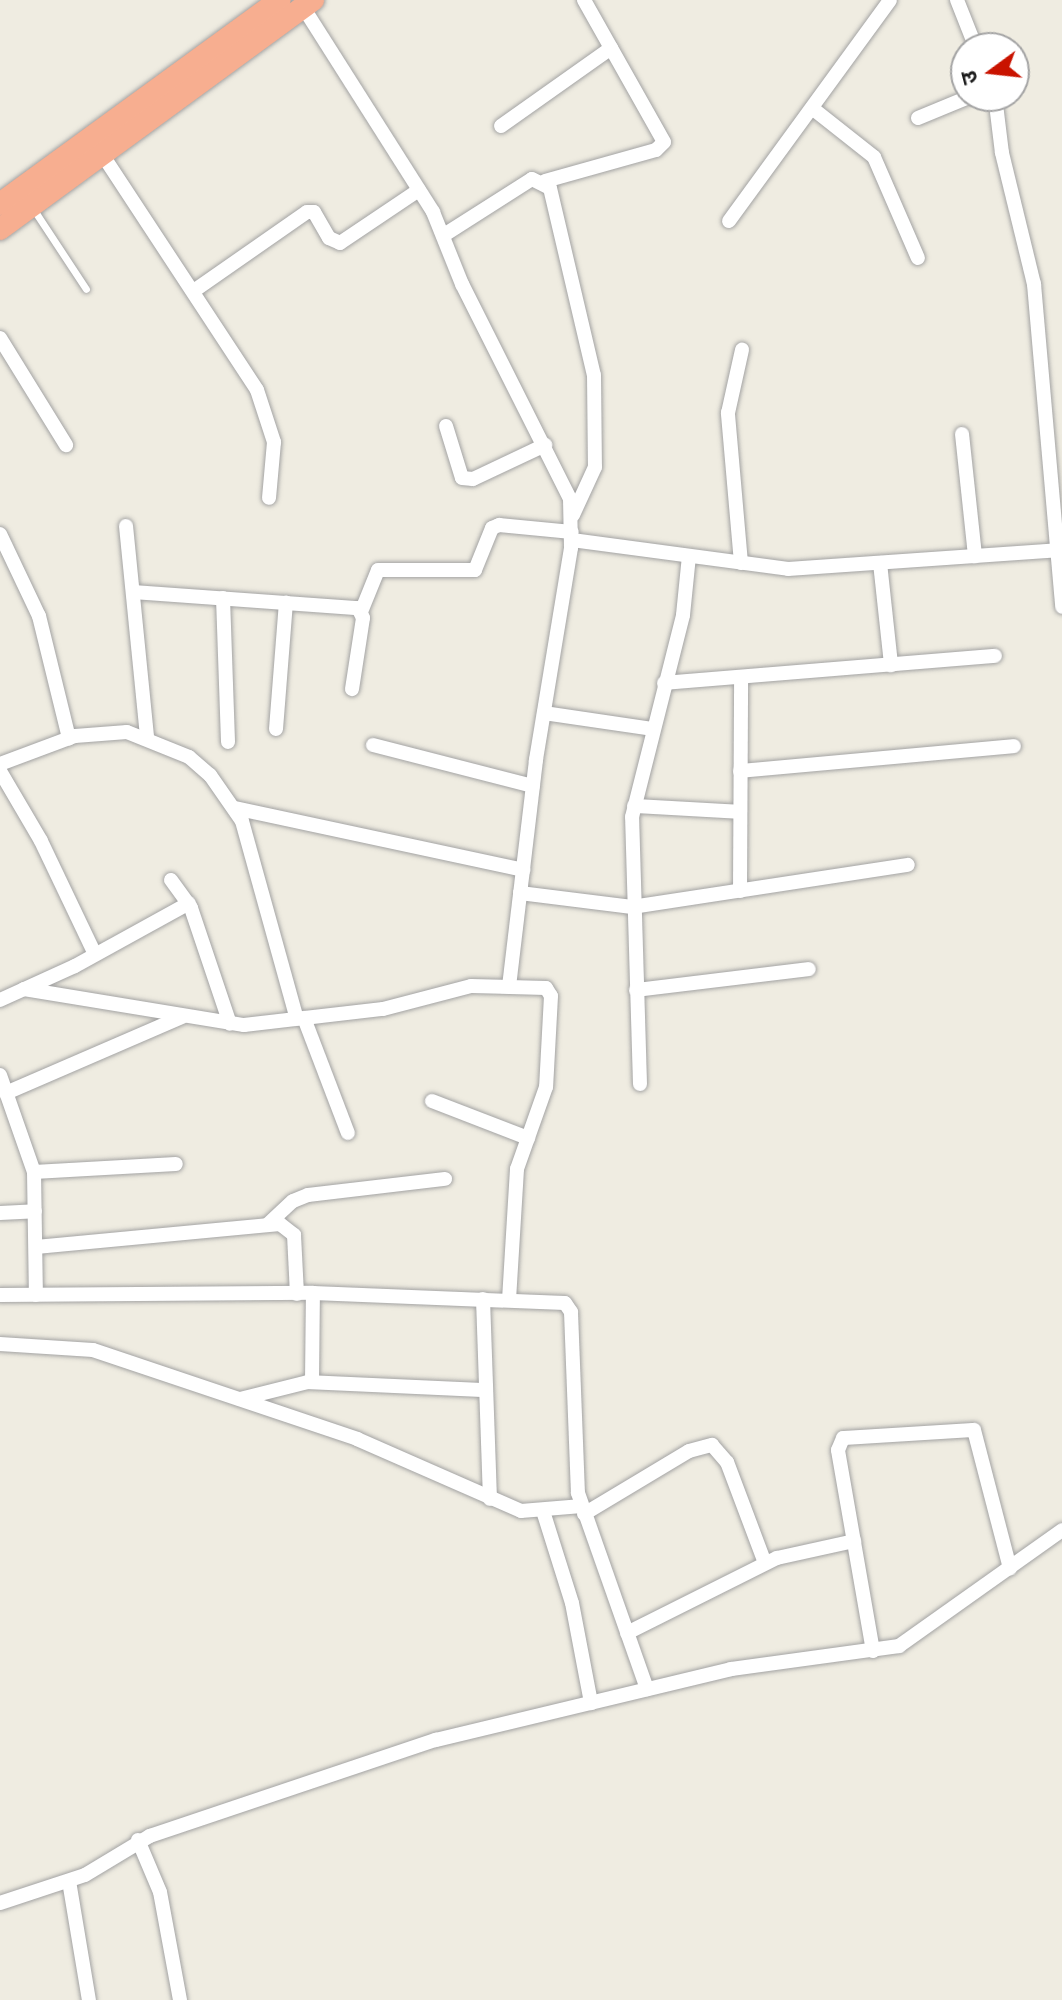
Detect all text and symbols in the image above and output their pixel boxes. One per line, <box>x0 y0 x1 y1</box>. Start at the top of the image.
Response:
north arrow <box>950 32 1030 112</box>
text: उ <box>954 68 983 88</box>

